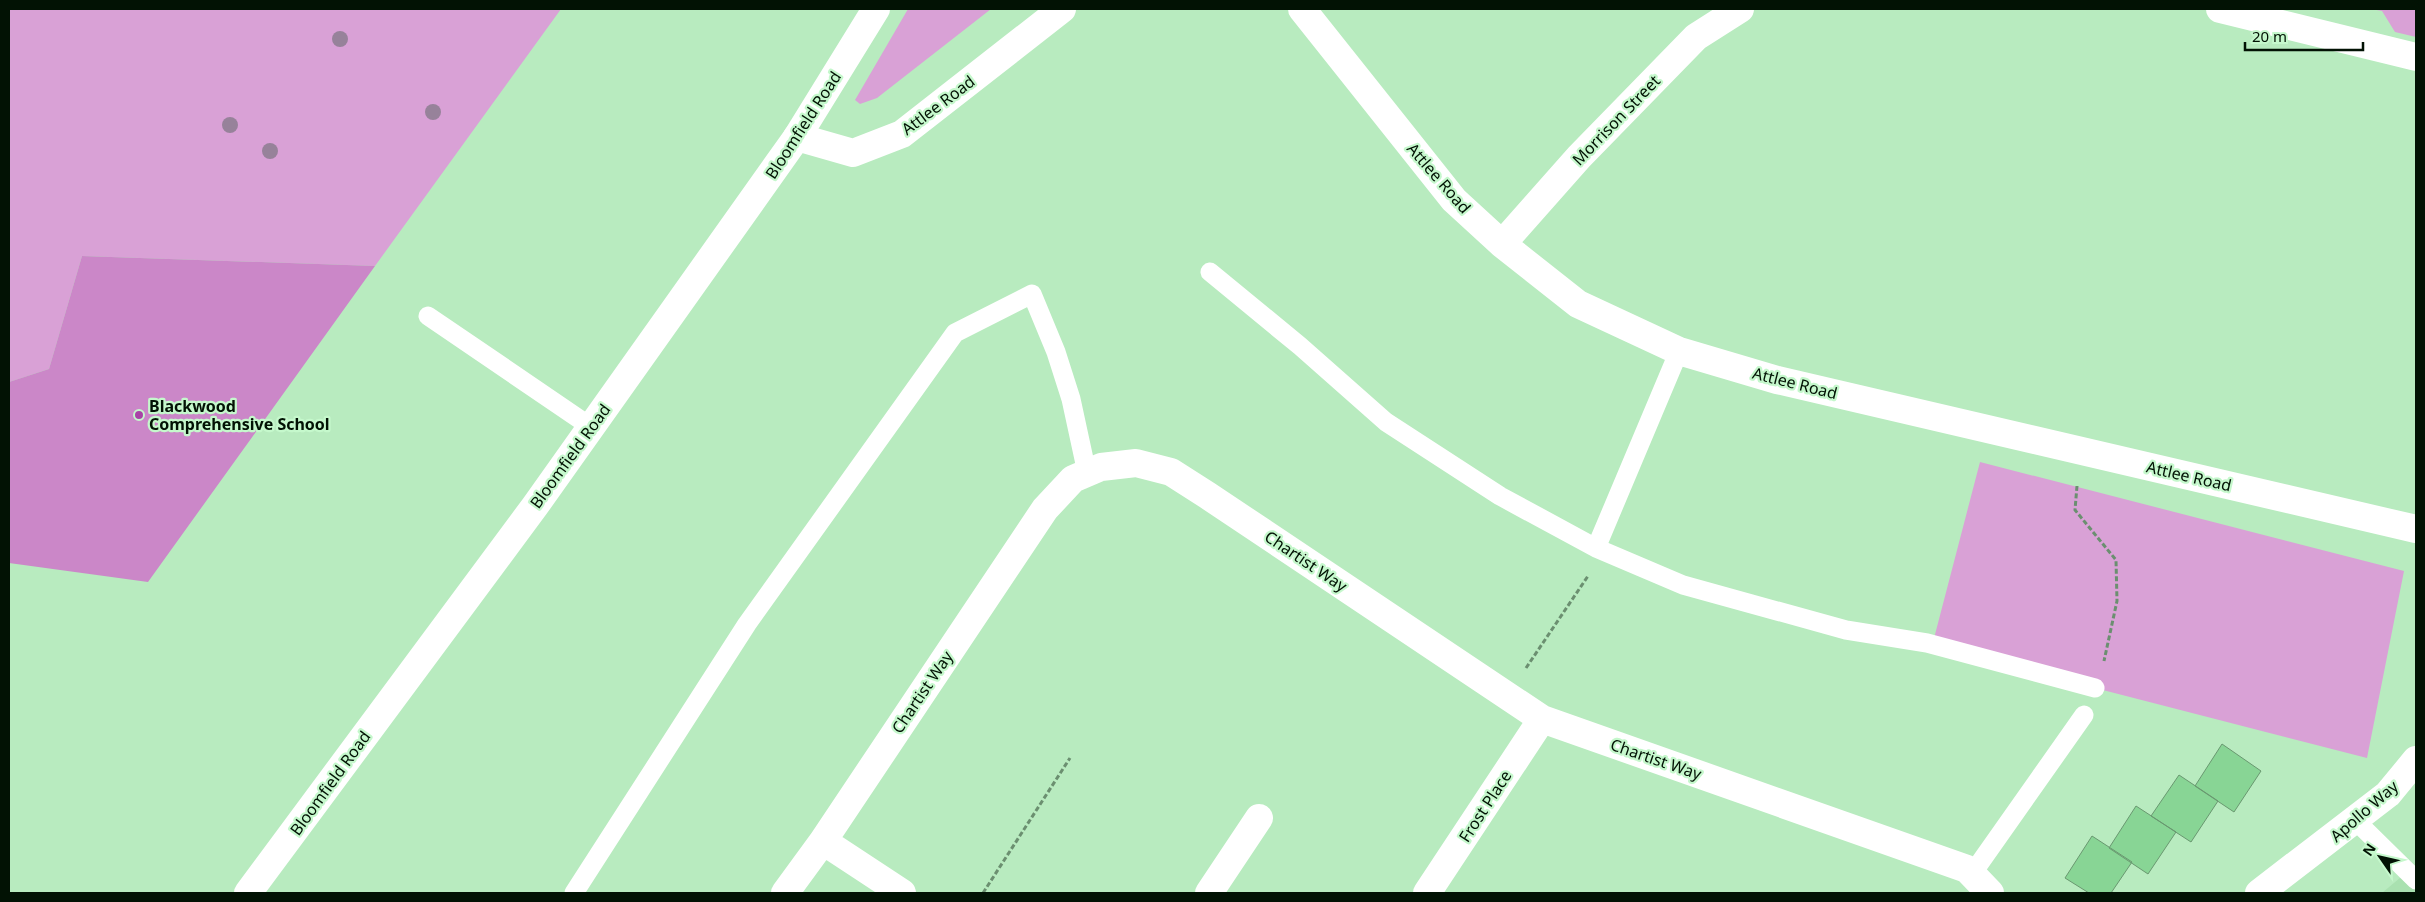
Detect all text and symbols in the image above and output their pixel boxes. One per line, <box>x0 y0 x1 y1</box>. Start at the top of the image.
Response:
scale bar <box>2245 20 2362 52</box>
text: 20 m <box>2252 26 2287 46</box>
street label: Bloomfield Road <box>760 67 846 183</box>
street label: Attlee Road <box>897 70 979 140</box>
street label: Morrison Street <box>1567 70 1665 170</box>
street label: Attlee Road <box>1402 138 1476 218</box>
street label: Attlee Road <box>1750 362 1840 404</box>
place label: Blackwood Comprehensive School <box>149 395 330 435</box>
street label: Bloomfield Road <box>525 399 615 513</box>
marker: Blackwood Comprehensive School <box>133 409 145 421</box>
street label: Attlee Road <box>2144 456 2234 496</box>
street label: Chartist Way <box>1261 525 1352 597</box>
street label: Chartist Way <box>886 646 958 737</box>
street label: Bloomfield Road <box>285 726 375 840</box>
street label: Chartist Way <box>1608 733 1705 785</box>
street label: Frost Place <box>1454 766 1516 846</box>
street label: Apollo Way <box>2325 775 2403 847</box>
north arrow <box>2355 832 2405 882</box>
text: N <box>2358 839 2380 859</box>

